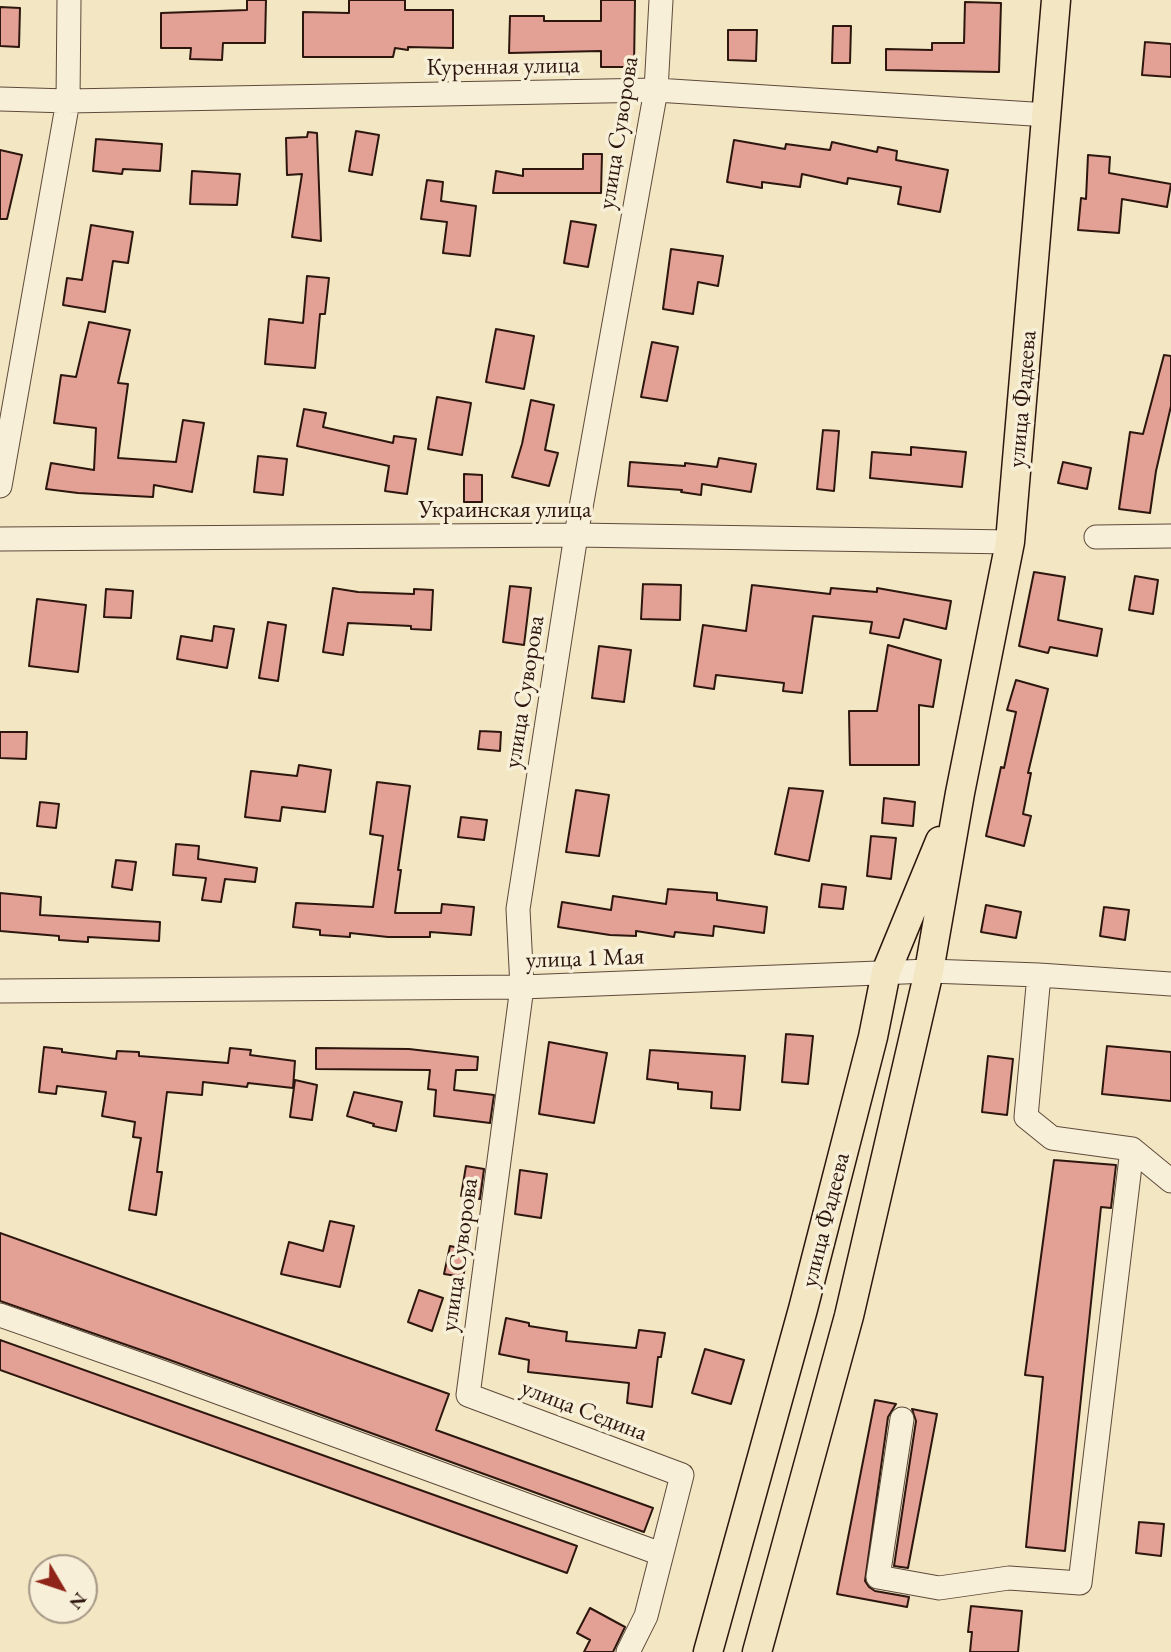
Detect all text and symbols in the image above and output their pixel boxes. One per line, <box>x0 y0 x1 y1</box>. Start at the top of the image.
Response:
street label: Куренная улица <box>426 51 580 83</box>
street label: улица Суворова <box>593 54 645 212</box>
street label: улица Фадеева <box>1003 329 1043 469</box>
street label: Украинская улица <box>419 496 591 524</box>
street label: улица Суворова <box>499 613 551 771</box>
street label: улица 1 Мая <box>525 943 645 975</box>
street label: улица Фадеева <box>795 1150 857 1290</box>
street label: улица Суворова <box>435 1176 485 1334</box>
street label: улица Седина <box>517 1374 651 1448</box>
north arrow <box>28 1554 98 1624</box>
text: N <box>64 1587 93 1615</box>

